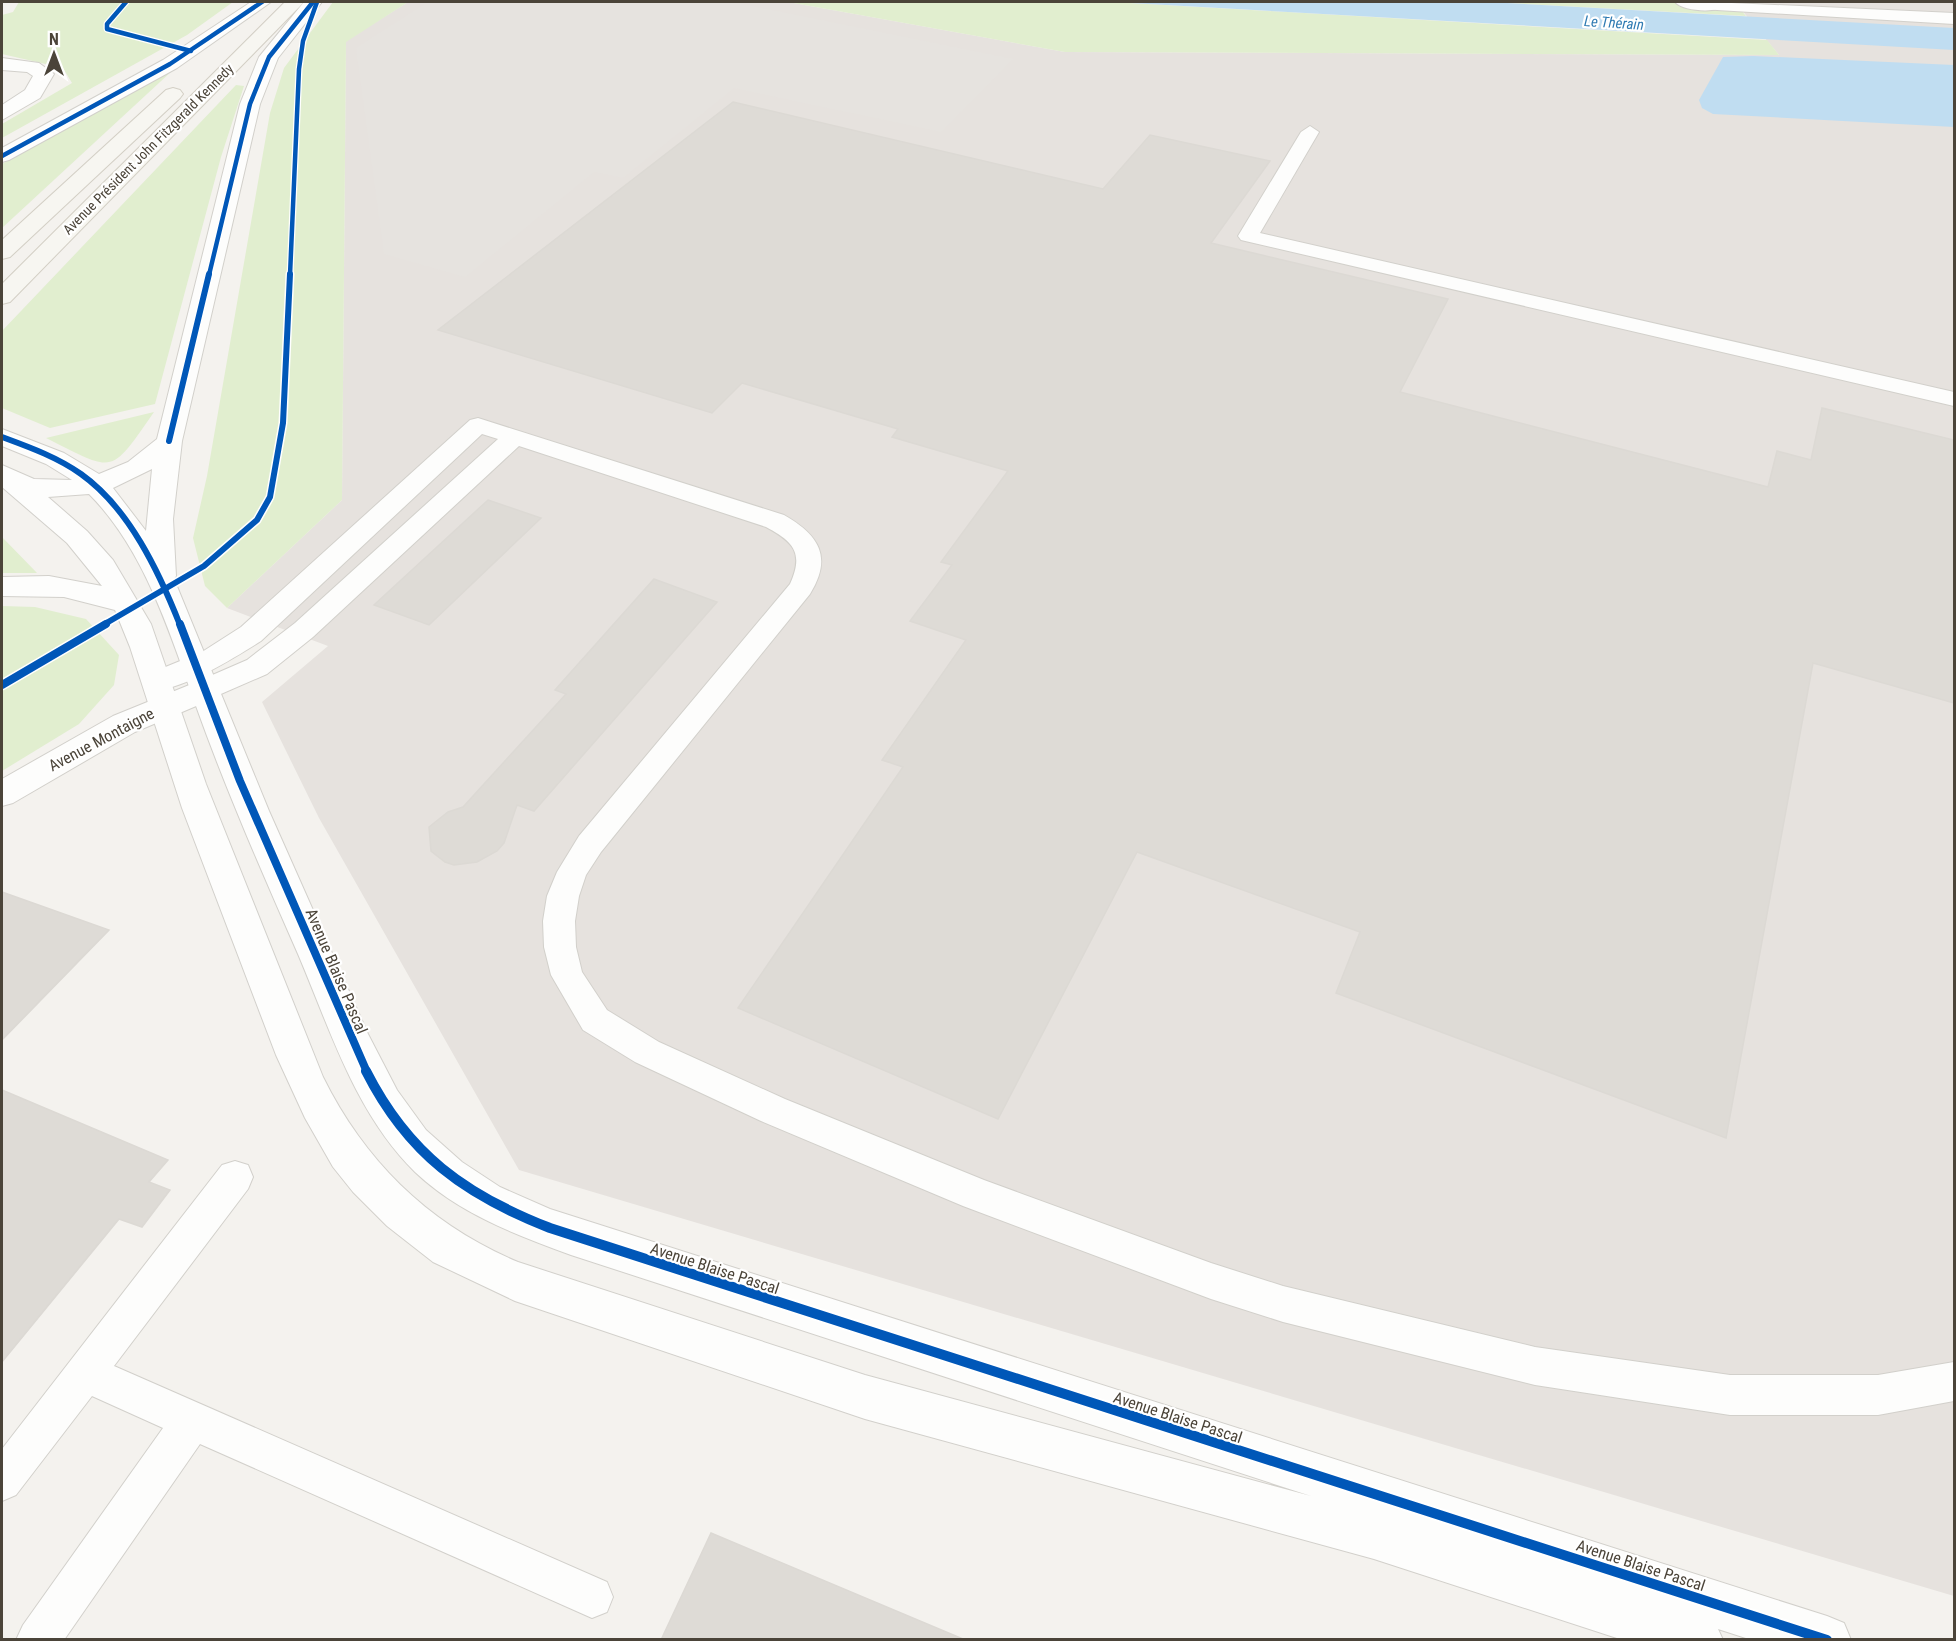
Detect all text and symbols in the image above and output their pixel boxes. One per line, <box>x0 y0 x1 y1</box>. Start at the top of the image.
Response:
water label: Le Thérain <box>1584 12 1644 34</box>
north arrow <box>24 24 84 84</box>
text: N <box>49 30 59 49</box>
street label: Avenue Président John Fitzgerald Kennedy <box>59 60 237 238</box>
street label: Avenue Montaigne <box>45 704 157 775</box>
street label: Avenue Blaise Pascal <box>302 906 372 1037</box>
street label: Avenue Blaise Pascal <box>648 1239 782 1298</box>
street label: Avenue Blaise Pascal <box>1111 1388 1245 1447</box>
street label: Avenue Blaise Pascal <box>1574 1536 1708 1595</box>

